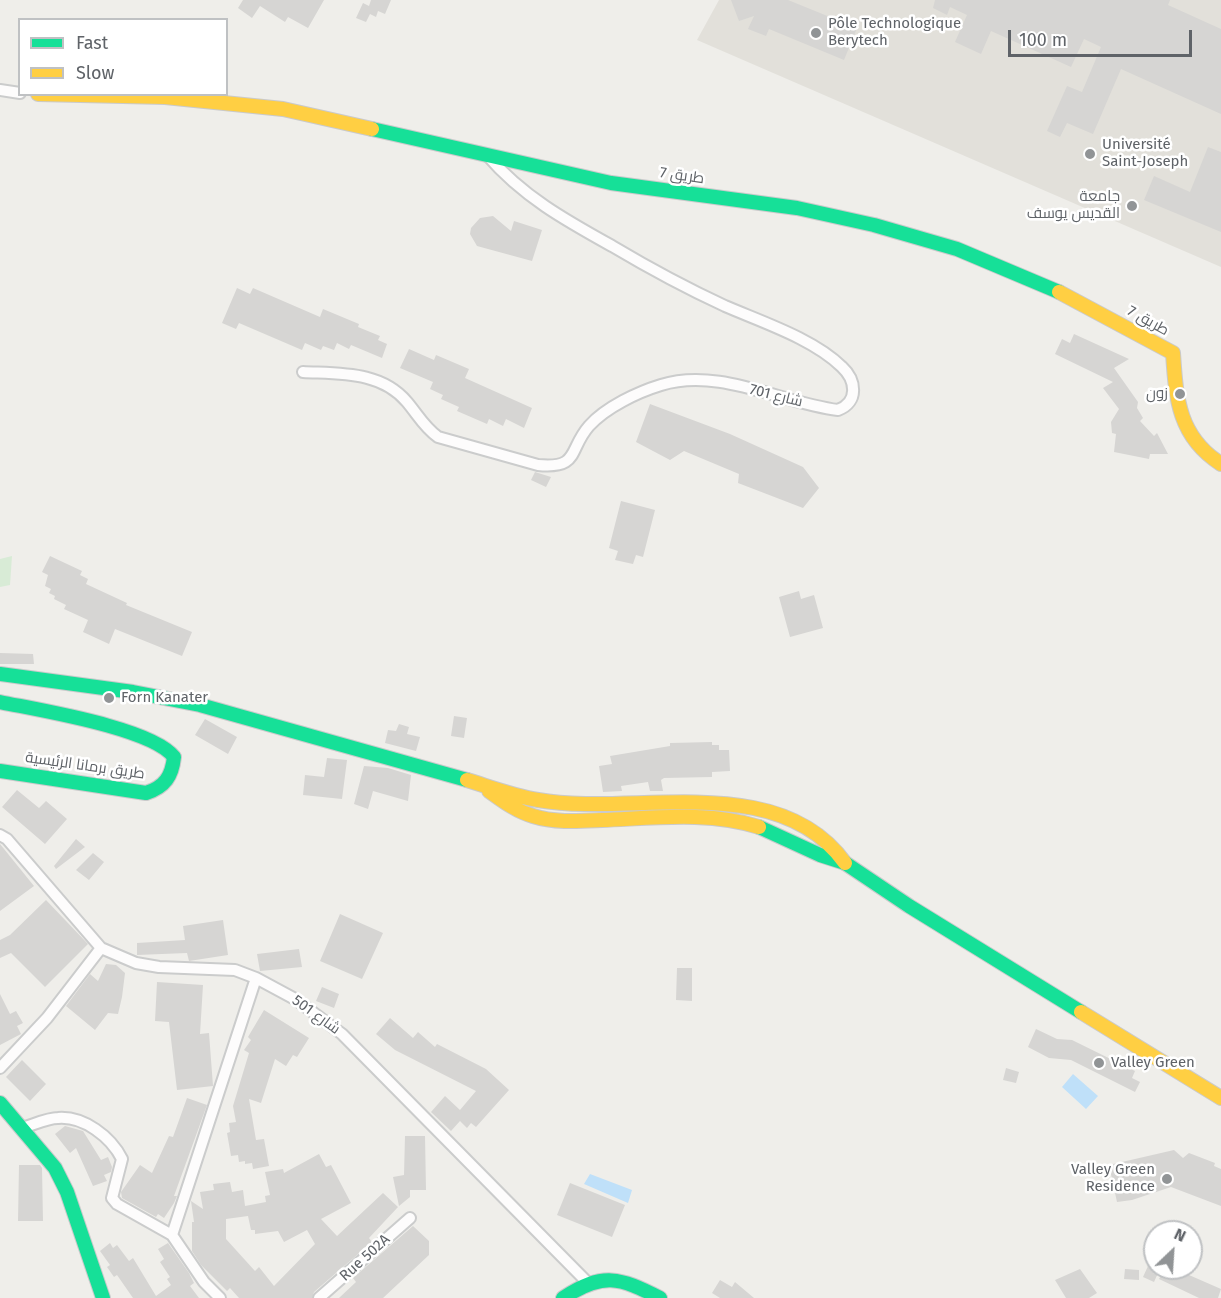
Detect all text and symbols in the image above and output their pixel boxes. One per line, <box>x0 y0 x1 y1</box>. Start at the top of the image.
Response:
place label: Pôle Technologique Berytech <box>828 15 961 50</box>
legend <box>18 18 228 96</box>
scale bar <box>1011 18 1196 56</box>
marker: Pôle Technologique Berytech <box>809 26 823 40</box>
text: 100 m <box>1019 29 1067 51</box>
text: Fast <box>76 32 108 54</box>
text: Slow <box>76 62 114 84</box>
place label: Université Saint-Joseph <box>1102 136 1188 171</box>
marker: Université Saint-Joseph <box>1083 147 1097 161</box>
street label: طريق 7 <box>659 164 705 188</box>
place label: جامعة القديس يوسف <box>1027 188 1120 223</box>
marker: جامعة القديس يوسف <box>1125 199 1139 213</box>
street label: طريق 7 <box>1124 302 1172 340</box>
street label: شارع 701 <box>748 381 804 411</box>
place label: زون <box>1146 385 1168 403</box>
marker: زون <box>1173 387 1187 401</box>
place label: Forn Kanater <box>121 689 208 707</box>
marker: Forn Kanater <box>102 691 116 705</box>
street label: طريق برمانا الرئيسية <box>24 749 146 783</box>
street label: شارع 501 <box>288 992 344 1038</box>
place label: Valley Green <box>1111 1054 1195 1072</box>
marker: Valley Green <box>1092 1056 1106 1070</box>
place label: Valley Green Residence <box>1071 1161 1155 1196</box>
marker: Valley Green Residence <box>1160 1172 1174 1186</box>
north arrow <box>1143 1220 1203 1280</box>
text: N <box>1171 1224 1189 1246</box>
street label: Rue 502A <box>336 1231 394 1285</box>

